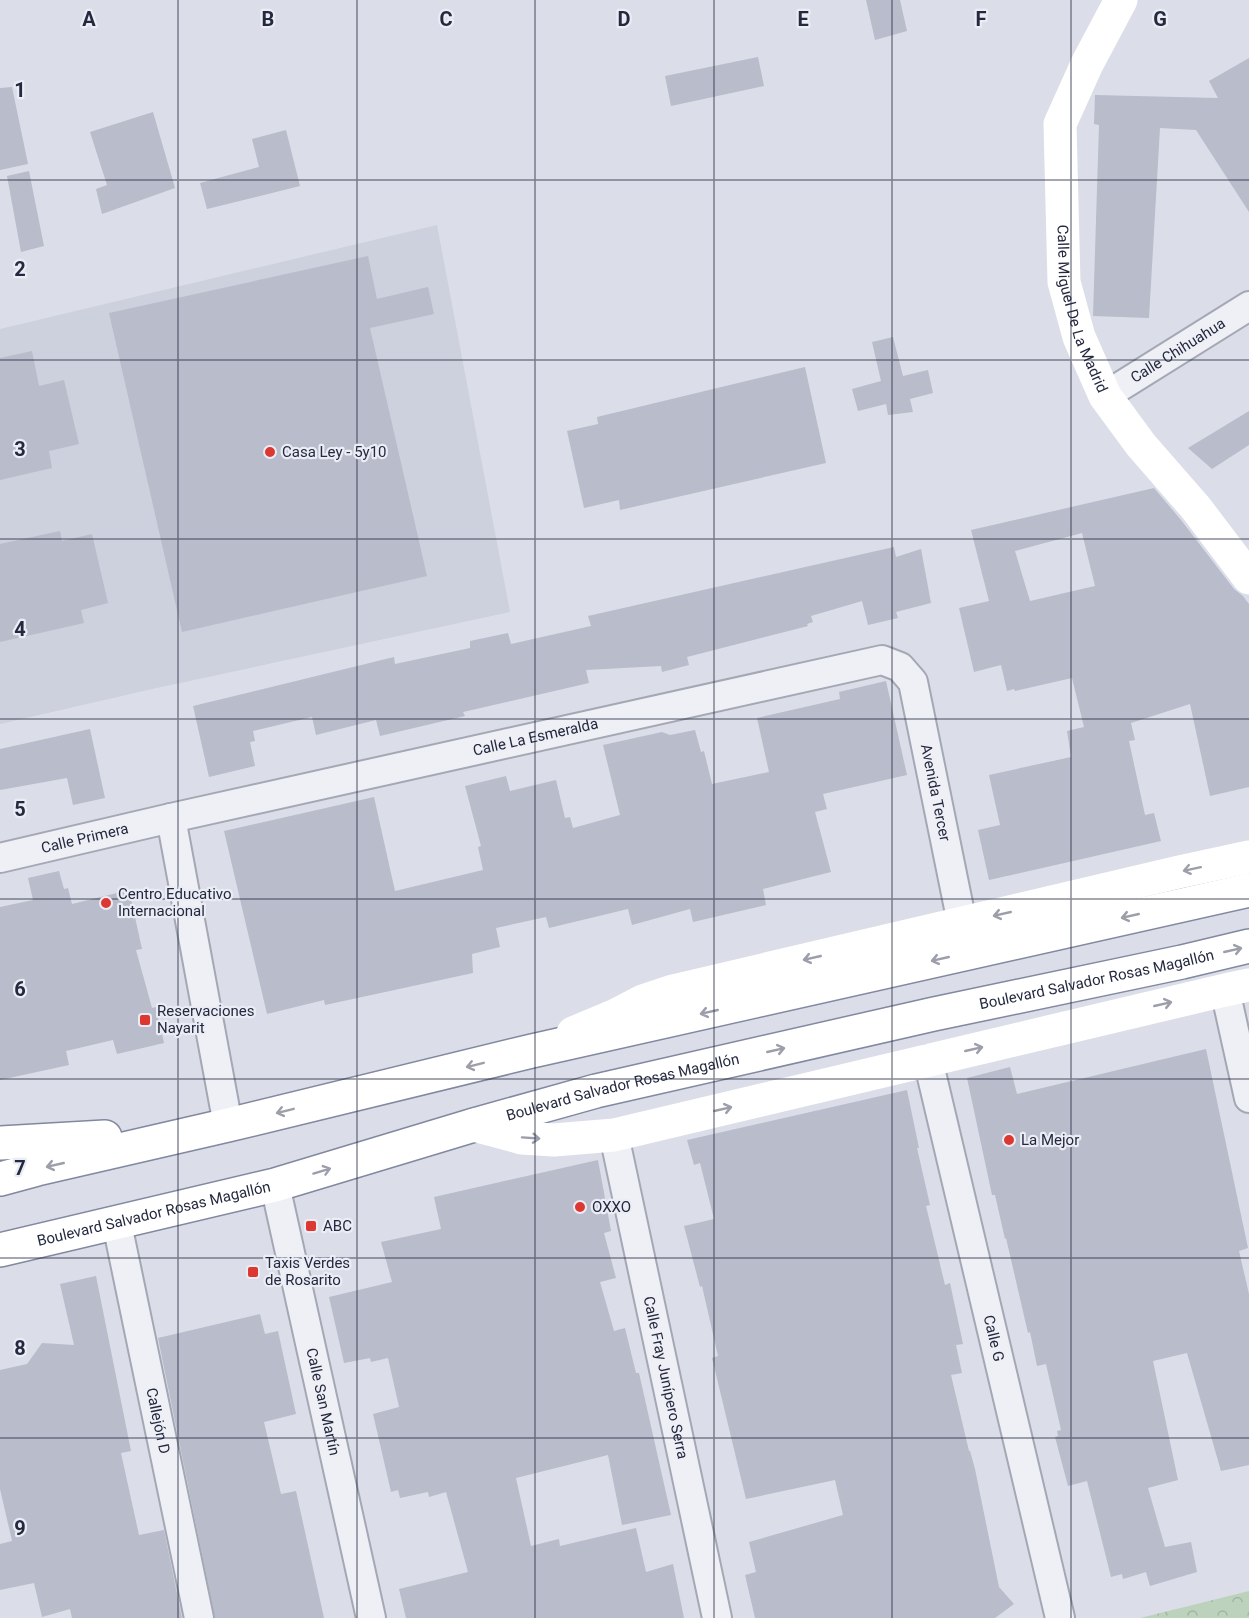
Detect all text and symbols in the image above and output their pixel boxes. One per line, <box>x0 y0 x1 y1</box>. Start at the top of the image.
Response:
text: A <box>82 7 96 31</box>
text: B <box>262 7 274 31</box>
text: C <box>439 7 453 31</box>
text: D <box>618 7 631 31</box>
text: E <box>797 7 809 31</box>
text: F <box>976 7 987 31</box>
text: G <box>1153 7 1167 31</box>
text: 1 <box>14 78 26 102</box>
street label: Calle Miguel De La Madrid <box>1054 224 1111 395</box>
text: 2 <box>14 257 26 281</box>
street label: Calle Chihuahua <box>1127 314 1229 387</box>
text: 3 <box>14 437 26 461</box>
place label: Casa Ley - 5y10 <box>282 443 387 461</box>
marker: Casa Ley - 5y10 <box>263 445 277 459</box>
text: 4 <box>14 617 26 641</box>
street label: Calle La Esmeralda <box>471 714 600 760</box>
street label: Avenida Tercer <box>917 742 954 843</box>
text: 5 <box>14 797 26 821</box>
street label: Calle Primera <box>39 819 130 857</box>
one-way arrow <box>1182 864 1201 876</box>
place label: Centro Educativo Internacional <box>118 885 232 920</box>
marker: Centro Educativo Internacional <box>99 896 113 910</box>
one-way arrow <box>993 909 1012 920</box>
one-way arrow <box>1121 910 1140 922</box>
one-way arrow <box>1222 944 1242 955</box>
street label: Boulevard Salvador Rosas Magallón <box>978 946 1216 1013</box>
one-way arrow <box>803 953 822 965</box>
one-way arrow <box>931 954 950 966</box>
text: 6 <box>14 977 26 1001</box>
one-way arrow <box>1154 998 1173 1010</box>
place label: Reservaciones Nayarit <box>157 1002 254 1037</box>
one-way arrow <box>700 1006 719 1018</box>
marker: Reservaciones Nayarit <box>138 1013 152 1027</box>
one-way arrow <box>963 1043 983 1054</box>
one-way arrow <box>765 1044 785 1055</box>
street label: Boulevard Salvador Rosas Magallón <box>504 1050 741 1125</box>
one-way arrow <box>466 1060 485 1072</box>
one-way arrow <box>713 1103 732 1115</box>
one-way arrow <box>276 1106 295 1118</box>
place label: La Mejor <box>1021 1131 1079 1149</box>
one-way arrow <box>520 1133 540 1144</box>
marker: La Mejor <box>1002 1133 1016 1147</box>
text: 7 <box>14 1156 26 1180</box>
one-way arrow <box>45 1160 65 1171</box>
one-way arrow <box>312 1165 331 1176</box>
street label: Boulevard Salvador Rosas Magallón <box>35 1177 272 1250</box>
place label: OXXO <box>592 1198 631 1216</box>
marker: OXXO <box>573 1200 587 1214</box>
place label: ABC <box>323 1217 352 1235</box>
marker: ABC <box>304 1219 318 1233</box>
place label: Taxis Verdes de Rosarito <box>265 1254 350 1289</box>
marker: Taxis Verdes de Rosarito <box>246 1265 260 1279</box>
street label: Calle Fray Junípero Serra <box>640 1295 692 1461</box>
street label: Calle G <box>980 1313 1008 1363</box>
text: 8 <box>14 1336 26 1360</box>
street label: Calle San Martín <box>302 1346 344 1457</box>
street label: Callejón D <box>142 1386 174 1456</box>
text: 9 <box>14 1516 26 1540</box>

